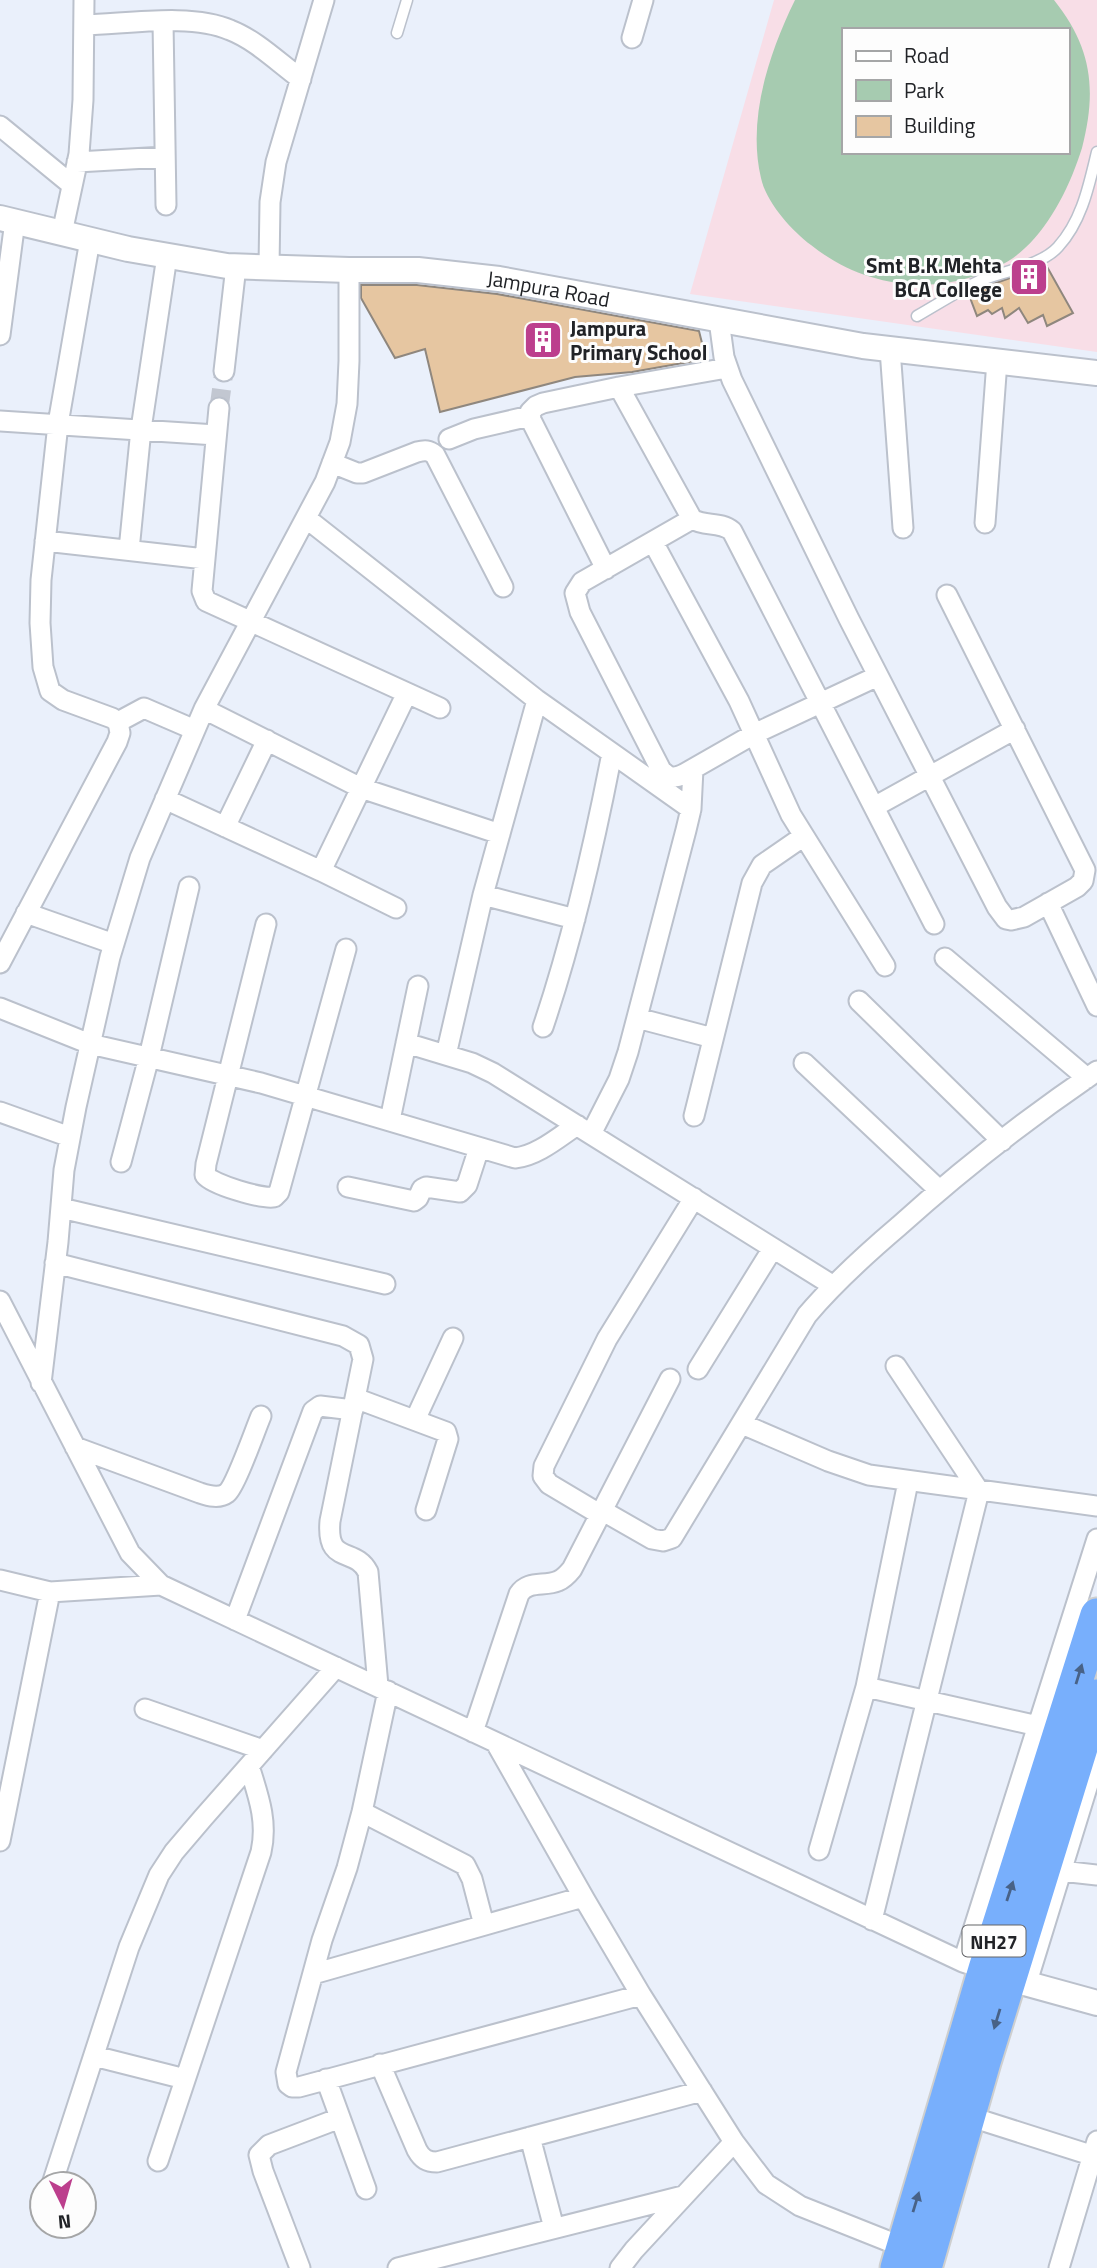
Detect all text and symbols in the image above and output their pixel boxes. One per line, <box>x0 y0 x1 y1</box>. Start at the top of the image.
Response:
legend <box>842 28 1069 154</box>
text: Road <box>904 39 949 71</box>
text: Park <box>904 74 944 106</box>
text: Building <box>904 109 976 141</box>
place label: Smt B.K.Mehta BCA College <box>866 249 1002 305</box>
building icon: Smt B.K.Mehta BCA College <box>1008 256 1050 298</box>
street label: Jampura Road <box>485 262 612 315</box>
place label: Jampura Primary School <box>570 312 707 368</box>
building icon: Jampura Primary School <box>522 319 564 361</box>
one-way arrow <box>1074 1663 1084 1684</box>
one-way arrow <box>1005 1880 1016 1901</box>
road number: NH27 <box>962 1926 1026 1956</box>
one-way arrow <box>992 2009 1002 2030</box>
north arrow <box>28 2170 98 2240</box>
one-way arrow <box>912 2192 922 2213</box>
text: N <box>57 2207 72 2237</box>

